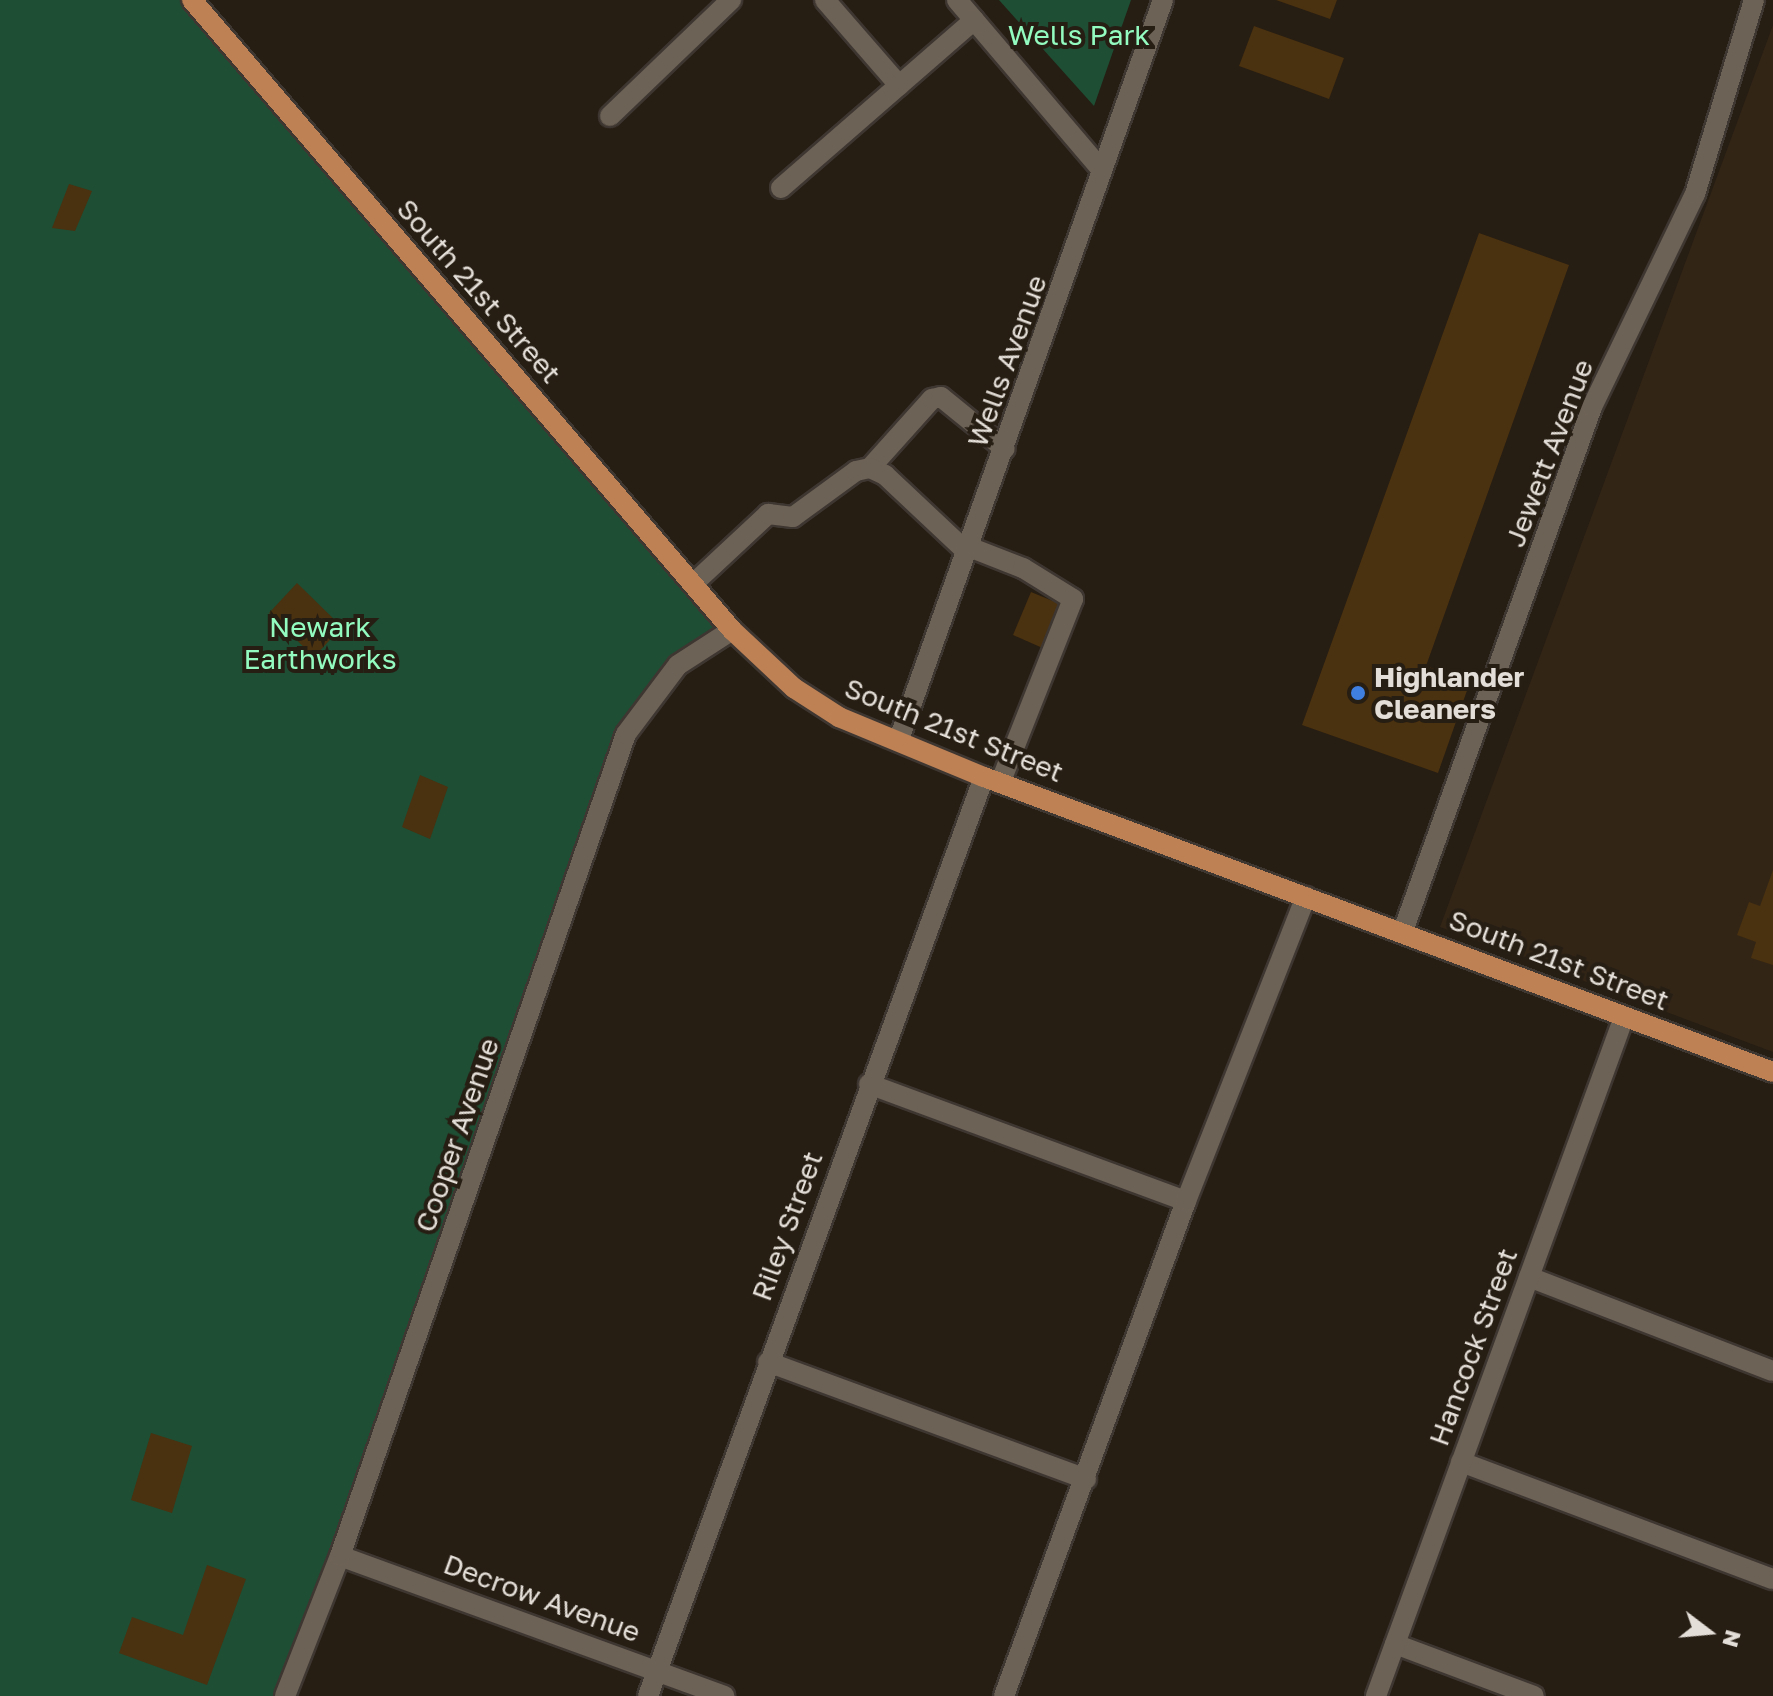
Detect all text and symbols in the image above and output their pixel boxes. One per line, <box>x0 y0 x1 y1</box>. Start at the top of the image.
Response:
park label: Wells Park <box>1008 18 1150 52</box>
street label: South 21st Street <box>390 192 568 390</box>
street label: Wells Avenue <box>960 270 1054 452</box>
street label: Jewett Avenue <box>1498 355 1600 551</box>
park label: Newark Earthworks <box>243 610 397 676</box>
place label: Highlander Cleaners <box>1374 660 1524 726</box>
street label: South 21st Street <box>840 671 1068 789</box>
marker: Highlander Cleaners <box>1349 684 1367 702</box>
street label: South 21st Street <box>1444 903 1674 1017</box>
street label: Cooper Avenue <box>408 1034 506 1236</box>
street label: Riley Street <box>744 1147 830 1305</box>
street label: Hancock Street <box>1422 1244 1524 1450</box>
street label: Decrow Avenue <box>439 1547 645 1649</box>
north arrow <box>1669 1592 1749 1672</box>
text: N <box>1717 1627 1748 1651</box>

